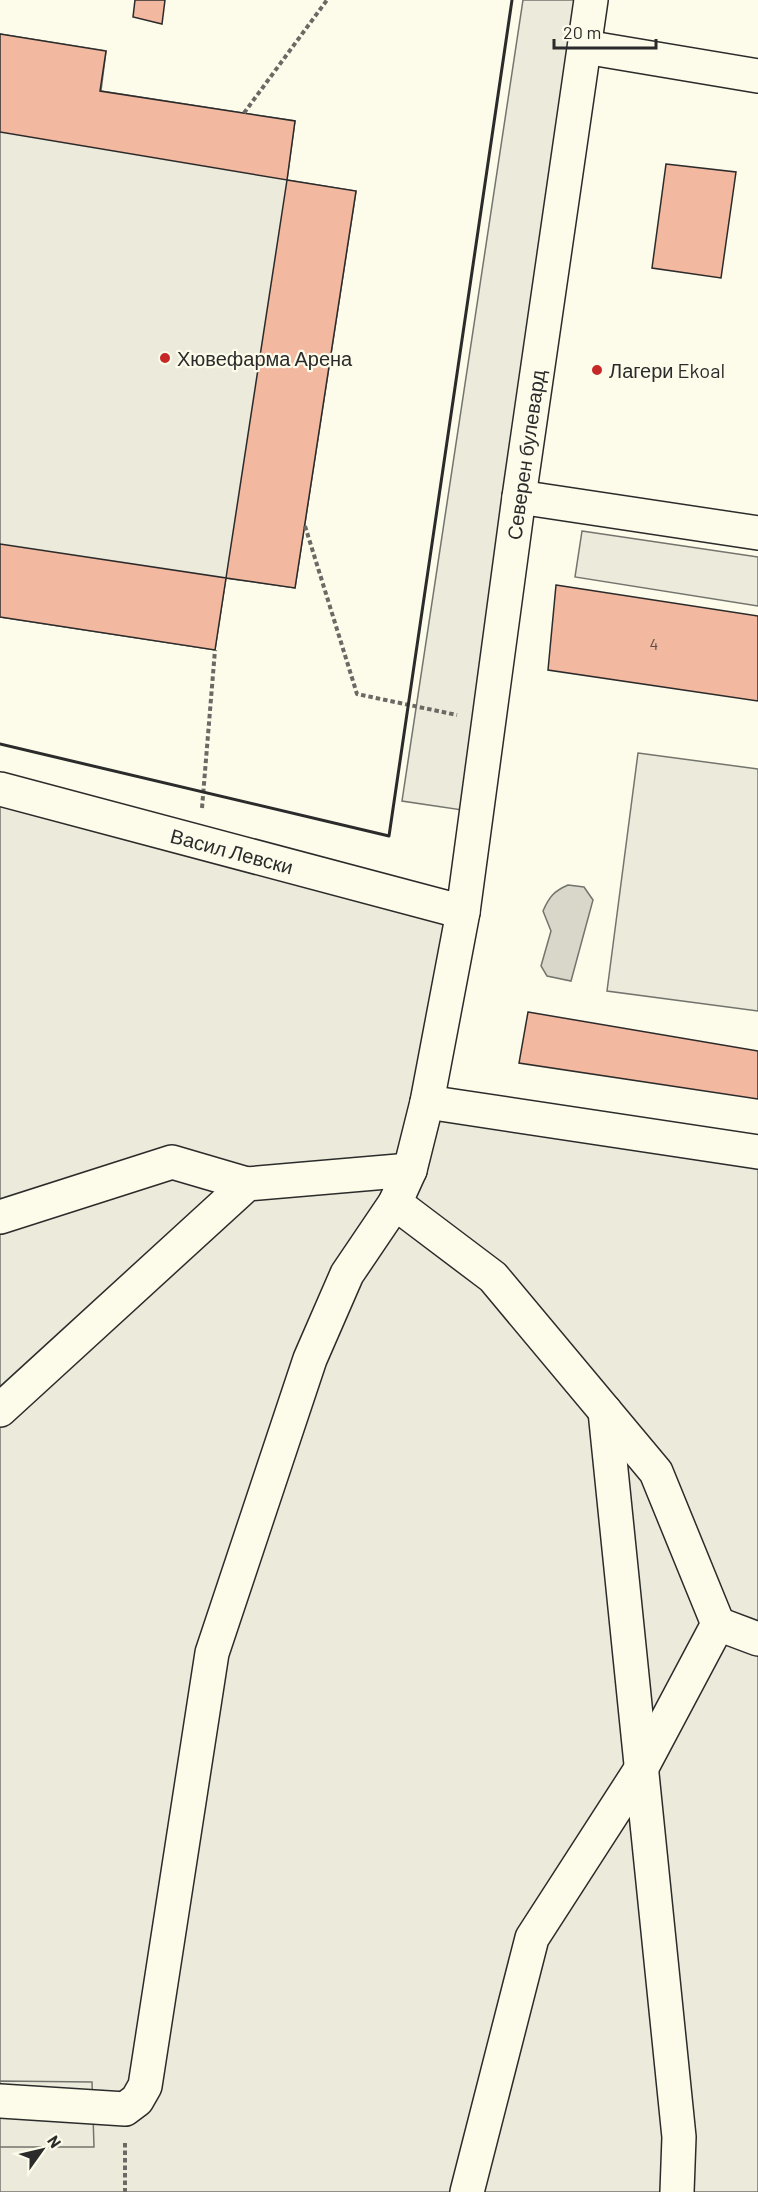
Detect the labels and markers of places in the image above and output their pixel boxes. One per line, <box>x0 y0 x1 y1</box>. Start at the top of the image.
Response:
place label: Хювефарма Арена <box>177 346 353 370</box>
marker: Хювефарма Арена <box>158 351 172 365</box>
place label: Лагери Ekoal <box>609 358 725 382</box>
marker: Лагери Ekoal <box>590 363 604 377</box>

